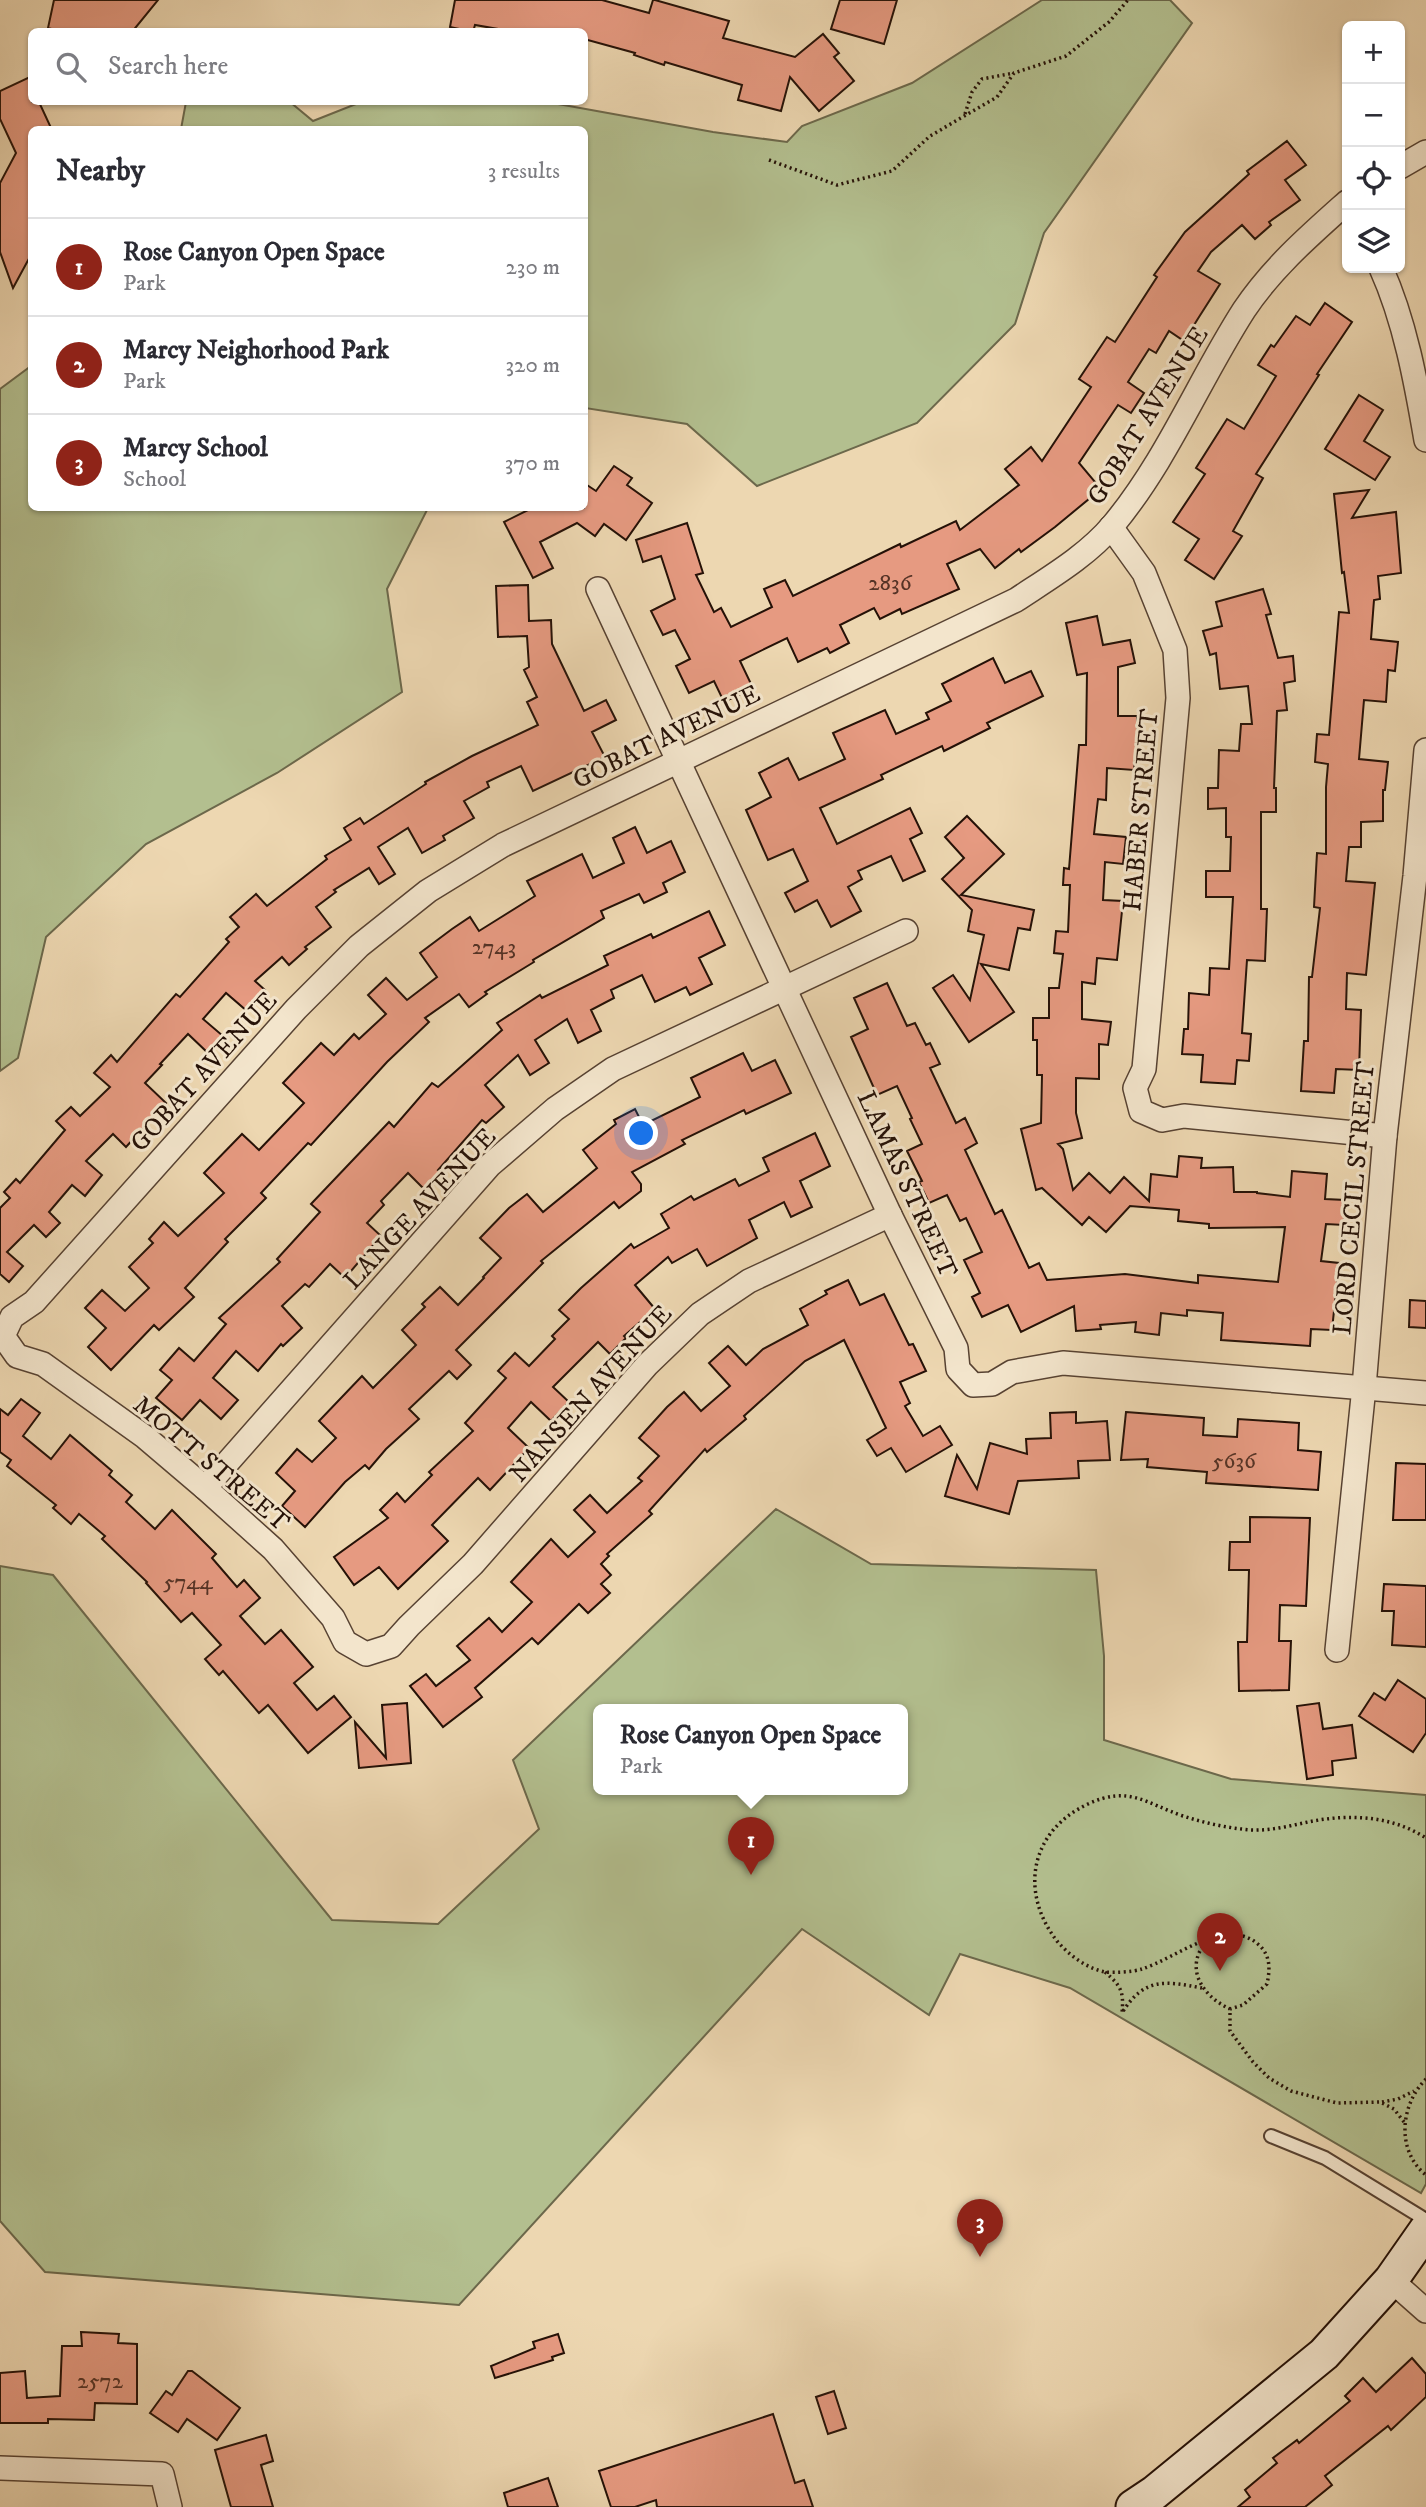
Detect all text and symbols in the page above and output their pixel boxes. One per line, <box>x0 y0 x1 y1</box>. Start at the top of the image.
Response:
map controls <box>1342 21 1405 273</box>
button: + <box>1342 21 1405 84</box>
search box <box>28 28 588 105</box>
icon: search <box>52 48 90 86</box>
text: Search here <box>108 50 228 83</box>
button: − <box>1342 84 1405 147</box>
button: locate <box>1342 147 1405 210</box>
text: Nearby <box>56 153 145 190</box>
text: 3 results <box>488 157 560 186</box>
button: layers <box>1342 210 1405 273</box>
text: Rose Canyon Open Space <box>123 236 385 269</box>
text: 1 <box>75 253 83 282</box>
text: 230 m <box>506 253 560 282</box>
text: Park <box>123 269 166 298</box>
street label: GOBAT AVENUE <box>1080 320 1216 511</box>
text: Marcy Neighorhood Park <box>123 334 389 367</box>
text: 2 <box>73 351 85 380</box>
text: 320 m <box>506 351 560 380</box>
text: Park <box>123 367 166 396</box>
text: Marcy School <box>123 432 268 465</box>
text: 3 <box>75 449 83 478</box>
text: 370 m <box>505 449 560 478</box>
text: School <box>123 465 186 494</box>
house number: 2836 <box>868 569 913 598</box>
street label: GOBAT AVENUE <box>568 678 766 797</box>
street label: HABER STREET <box>1116 707 1167 913</box>
house number: 2743 <box>472 933 516 962</box>
street label: GOBAT AVENUE <box>123 985 285 1159</box>
street label: LORD CECIL STREET <box>1326 1060 1383 1336</box>
street label: LAMAS STREET <box>849 1086 964 1284</box>
your location <box>624 1116 658 1150</box>
street label: LANGE AVENUE <box>337 1121 504 1297</box>
street label: NANSEN AVENUE <box>503 1298 680 1490</box>
street label: MOTT STREET <box>126 1389 296 1539</box>
house number: 5636 <box>1212 1447 1257 1476</box>
house number: 5744 <box>163 1568 214 1597</box>
popup <box>593 1704 908 1795</box>
text: Rose Canyon Open Space <box>620 1719 881 1752</box>
text: Park <box>620 1752 663 1781</box>
pin: 1 <box>728 1817 774 1875</box>
pin: 2 <box>1197 1913 1243 1971</box>
pin: 3 <box>957 2199 1003 2257</box>
house number: 2572 <box>77 2367 124 2396</box>

